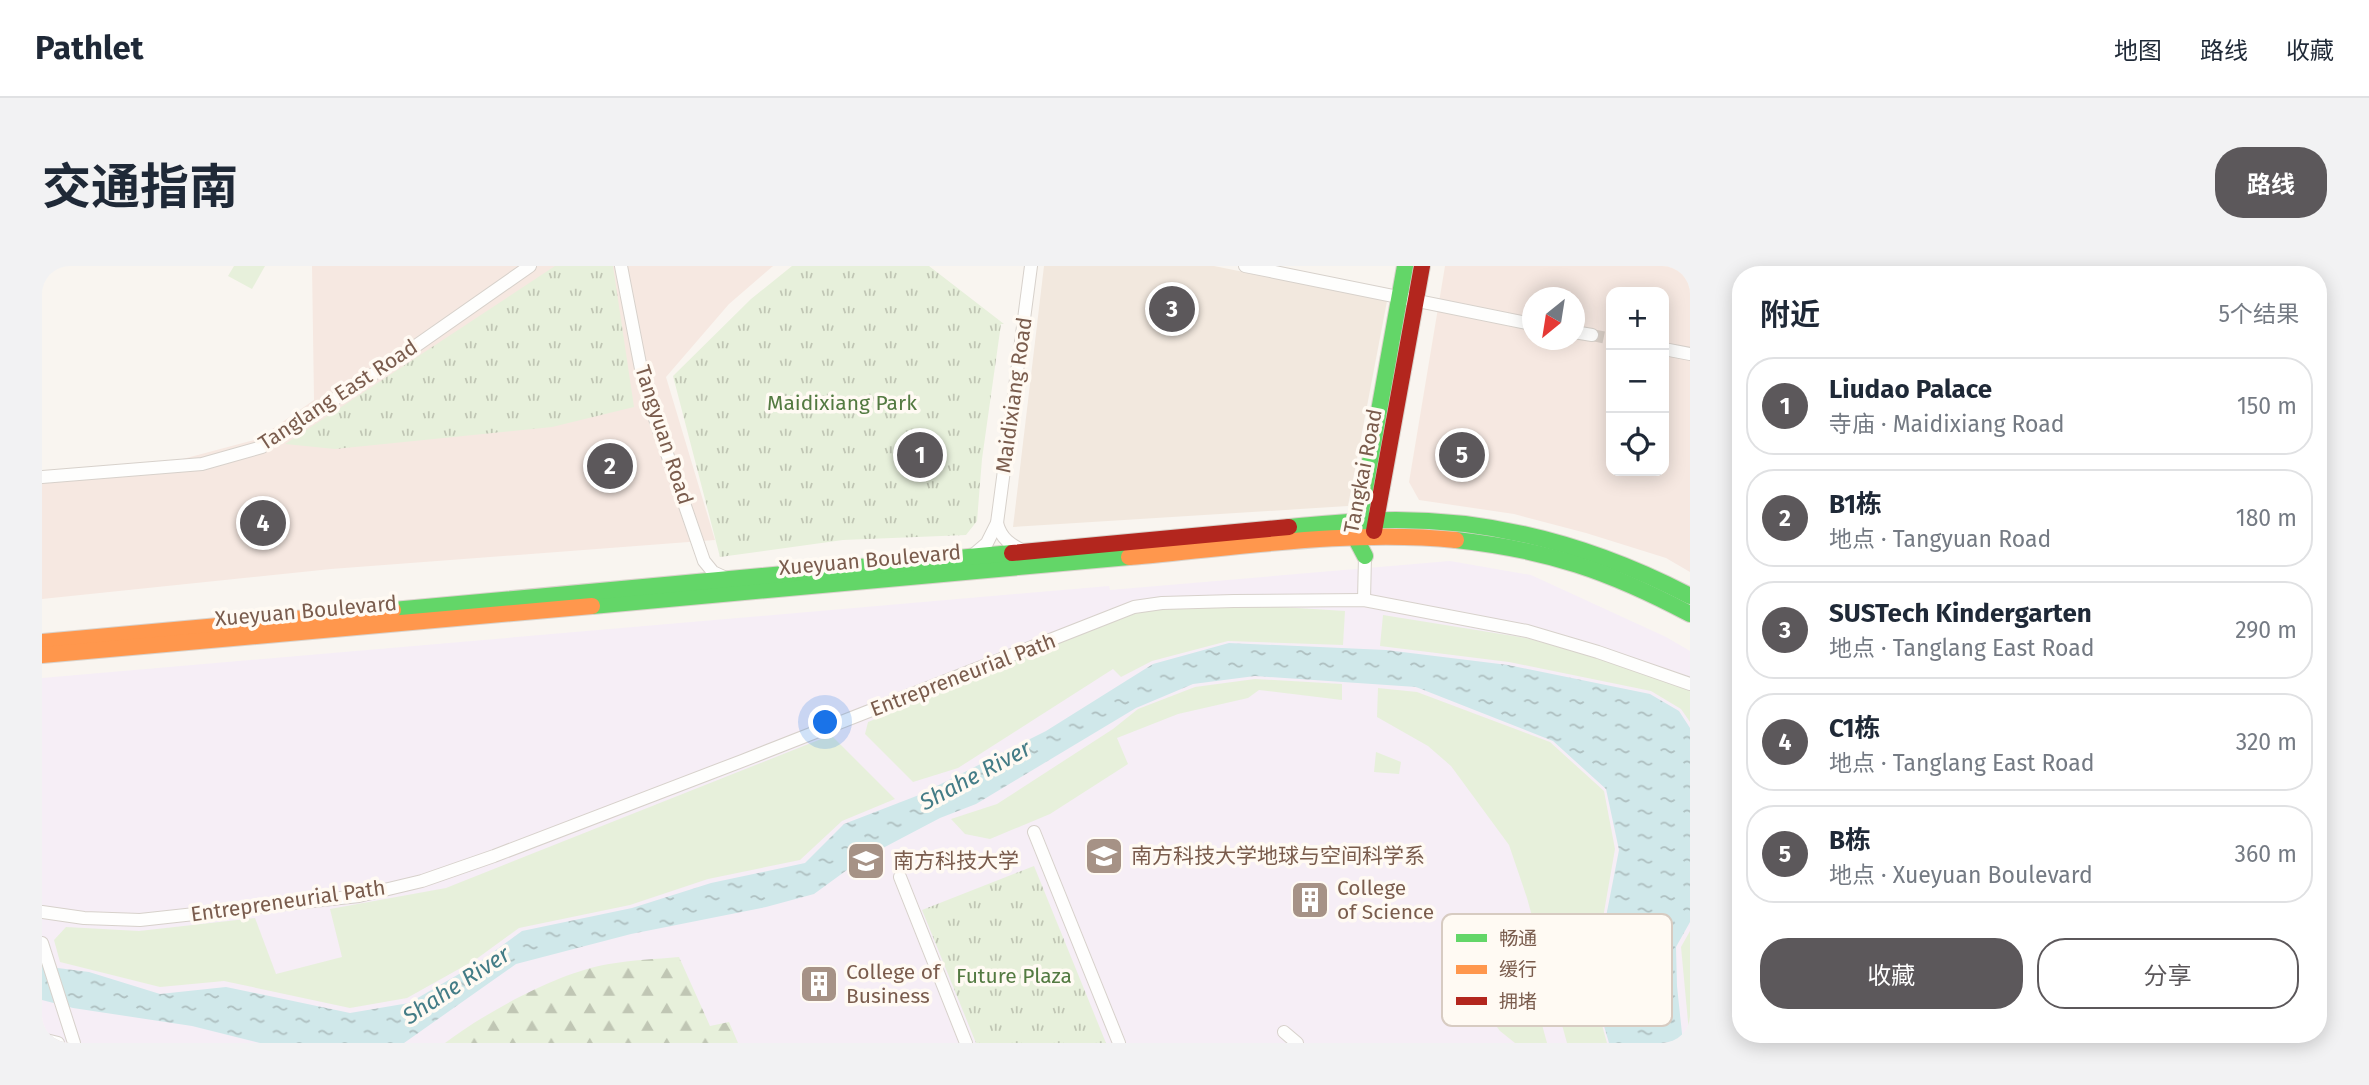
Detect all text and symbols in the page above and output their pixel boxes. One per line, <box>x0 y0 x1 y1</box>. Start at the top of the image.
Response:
text: Pathlet <box>35 28 144 68</box>
text: 地图 <box>2114 37 2162 65</box>
text: 路线 <box>2200 37 2248 65</box>
text: 收藏 <box>2286 37 2334 65</box>
button: 路线 <box>2215 147 2327 218</box>
text: 交通指南 <box>42 158 238 217</box>
pin: 3 <box>1149 283 1195 335</box>
north arrow <box>1522 287 1585 350</box>
map controls <box>1606 287 1669 476</box>
button: + <box>1606 287 1669 350</box>
text: 附近 <box>1760 297 1820 333</box>
text: 5个结果 <box>2218 300 2299 328</box>
street label: Maidixiang Road <box>990 315 1038 475</box>
street label: Tanglang East Road <box>254 334 422 456</box>
button: − <box>1606 350 1669 413</box>
street label: Tangyuan Road <box>629 362 699 508</box>
text: Liudao Palace <box>1829 374 1992 405</box>
park label: Maidixiang Park <box>767 390 917 416</box>
text: 1 <box>1780 392 1790 420</box>
text: 150 m <box>2237 392 2297 420</box>
street label: Tangkai Road <box>1338 407 1388 535</box>
text: 寺庙 · Maidixiang Road <box>1829 410 2065 438</box>
button: locate <box>1606 413 1669 476</box>
pin: 1 <box>897 429 943 481</box>
pin: 5 <box>1439 429 1485 481</box>
pin: 2 <box>587 440 633 492</box>
text: B1栋 <box>1829 489 1882 520</box>
pin: 4 <box>240 497 286 549</box>
text: 2 <box>1779 504 1791 532</box>
text: 180 m <box>2236 504 2297 532</box>
text: 地点 · Tangyuan Road <box>1829 525 2051 553</box>
street label: Xueyuan Boulevard <box>778 539 962 581</box>
street label: Xueyuan Boulevard <box>214 590 398 632</box>
text: SUSTech Kindergarten <box>1829 598 2092 629</box>
text: 3 <box>1779 616 1791 644</box>
text: 290 m <box>2235 616 2297 644</box>
street label: Entrepreneurial Path <box>867 628 1059 722</box>
text: 地点 · Tanglang East Road <box>1829 634 2095 662</box>
your location <box>808 705 842 739</box>
text: C1栋 <box>1829 713 1881 744</box>
text: 4 <box>1779 728 1792 756</box>
text: 320 m <box>2236 728 2297 756</box>
water label: Shahe River <box>914 733 1037 816</box>
text: 地点 · Tanglang East Road <box>1829 749 2095 777</box>
text: B栋 <box>1829 825 1871 856</box>
school or university icon: 南方科技大学地球与空间科学系 <box>1083 835 1125 877</box>
school or university icon: 南方科技大学 <box>845 840 887 882</box>
text: 5 <box>1779 840 1791 868</box>
text: 360 m <box>2235 840 2297 868</box>
place label: 南方科技大学地球与空间科学系 <box>1131 843 1425 869</box>
place label: 南方科技大学 <box>893 848 1019 874</box>
text: 地点 · Xueyuan Boulevard <box>1829 861 2093 889</box>
street label: Entrepreneurial Path <box>189 874 387 928</box>
place label: College of Science <box>1337 875 1434 925</box>
building icon: College of Science <box>1289 879 1331 921</box>
legend <box>1442 914 1672 1026</box>
text: 畅通 <box>1499 927 1537 950</box>
button: 收藏 <box>1760 938 2023 1009</box>
button: 分享 <box>2037 938 2299 1009</box>
water label: Shahe River <box>396 939 516 1031</box>
text: 缓行 <box>1499 958 1537 981</box>
place label: College of Business <box>846 959 942 1009</box>
building icon: College of Business <box>798 963 840 1005</box>
park label: Future Plaza <box>956 963 1072 989</box>
text: 拥堵 <box>1499 990 1537 1013</box>

